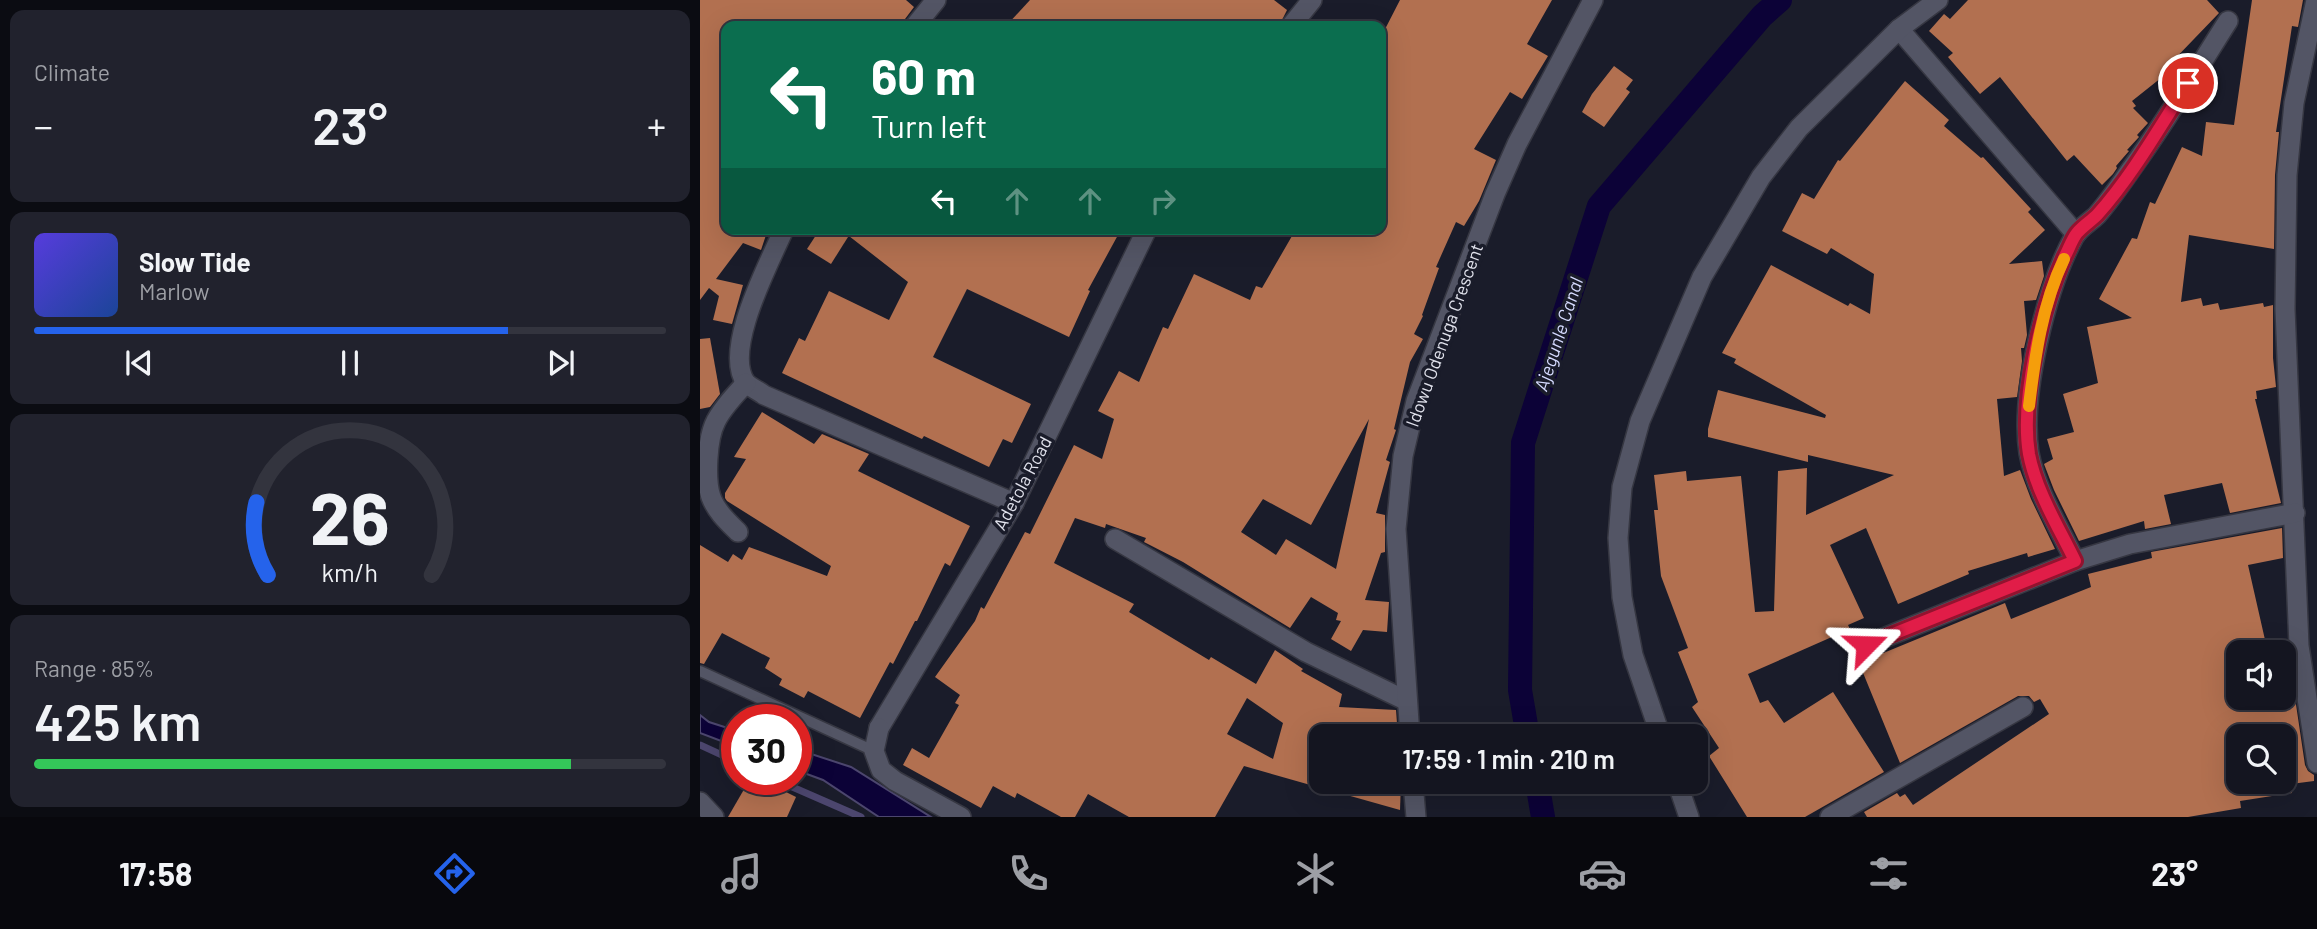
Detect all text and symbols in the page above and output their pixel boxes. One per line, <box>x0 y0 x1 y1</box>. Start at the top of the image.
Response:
text: 60 m <box>871 46 976 105</box>
icon: left <box>756 49 847 140</box>
pin <box>2158 53 2218 113</box>
text: Climate <box>34 58 110 86</box>
icon: arrive <box>2169 64 2207 102</box>
text: 23° <box>312 93 388 155</box>
text: − <box>34 102 53 148</box>
text: + <box>647 102 666 148</box>
text: Turn left <box>871 106 988 144</box>
icon: left <box>925 182 963 220</box>
icon: ahead <box>998 182 1036 220</box>
icon: ahead <box>1071 182 1109 220</box>
icon: right <box>1144 182 1182 220</box>
street label: Idowu Odenuga Crescent <box>1401 240 1487 430</box>
text: Slow Tide <box>139 246 251 277</box>
water label: Ajegunle Canal <box>1529 274 1587 394</box>
text: Marlow <box>139 277 210 305</box>
icon: previous <box>120 344 158 382</box>
icon: pause <box>331 344 369 382</box>
icon: next <box>542 344 580 382</box>
street label: Adetola Road <box>988 432 1056 534</box>
text: 26 <box>310 473 390 561</box>
text: km/h <box>322 557 378 587</box>
position arrow <box>1829 608 1903 682</box>
map controls <box>2226 640 2296 794</box>
button: sound <box>2226 640 2296 710</box>
text: Range · 85% <box>34 654 154 682</box>
text: 425 km <box>34 689 201 751</box>
speed limit sign: 30 <box>721 704 812 795</box>
button: search <box>2226 724 2296 794</box>
text: 17:59 · 1 min · 210 m <box>1402 743 1615 774</box>
icon: directions <box>430 849 479 898</box>
icon: music <box>717 849 766 898</box>
icon: phone <box>1004 849 1053 898</box>
icon: climate <box>1291 849 1340 898</box>
icon: car <box>1578 849 1627 898</box>
icon: filters <box>1864 849 1913 898</box>
text: 17:58 <box>119 854 192 892</box>
text: 23° <box>2151 854 2198 892</box>

